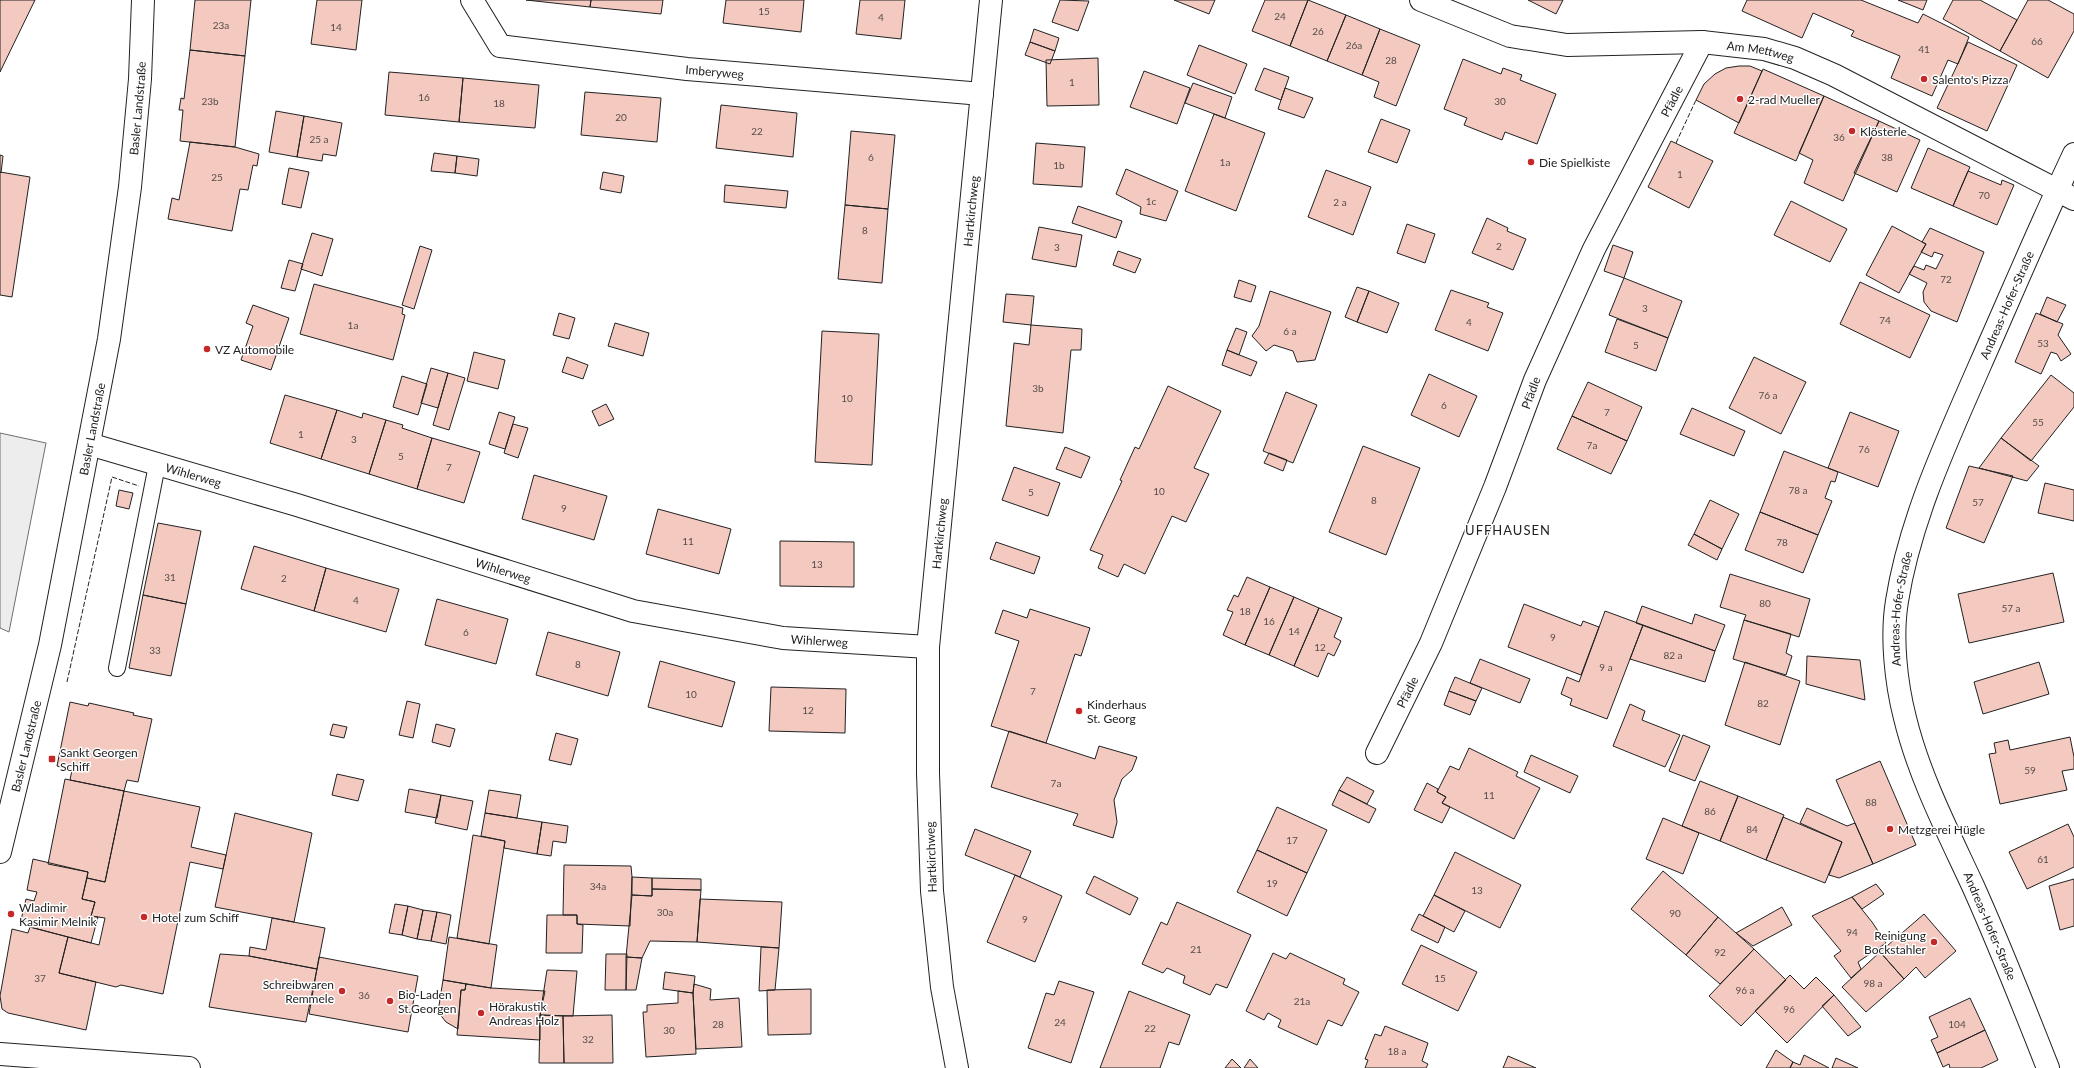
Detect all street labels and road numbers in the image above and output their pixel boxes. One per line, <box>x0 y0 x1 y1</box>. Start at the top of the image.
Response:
street label: Am Mettweg <box>1726 37 1796 65</box>
street label: Basler Landstraße <box>125 61 148 156</box>
street label: Imberyweg <box>685 61 745 81</box>
street label: Pfädle <box>1657 83 1686 119</box>
street label: Hartkirchweg <box>960 175 981 247</box>
street label: Andreas-Hofer-Straße <box>1976 249 2037 361</box>
street label: Pfädle <box>1517 374 1543 411</box>
street label: Basler Landstraße <box>75 381 108 476</box>
street label: Wihlerweg <box>164 459 223 490</box>
street label: Hartkirchweg <box>928 497 950 570</box>
street label: Andreas-Hofer-Straße <box>1887 549 1915 667</box>
street label: Wihlerweg <box>474 554 533 586</box>
street label: Wihlerweg <box>790 631 849 650</box>
street label: Pfädle <box>1393 674 1421 710</box>
street label: Basler Landstraße <box>7 699 44 793</box>
street label: Hartkirchweg <box>922 821 940 893</box>
street label: Andreas-Hofer-Straße <box>1960 870 2020 982</box>

